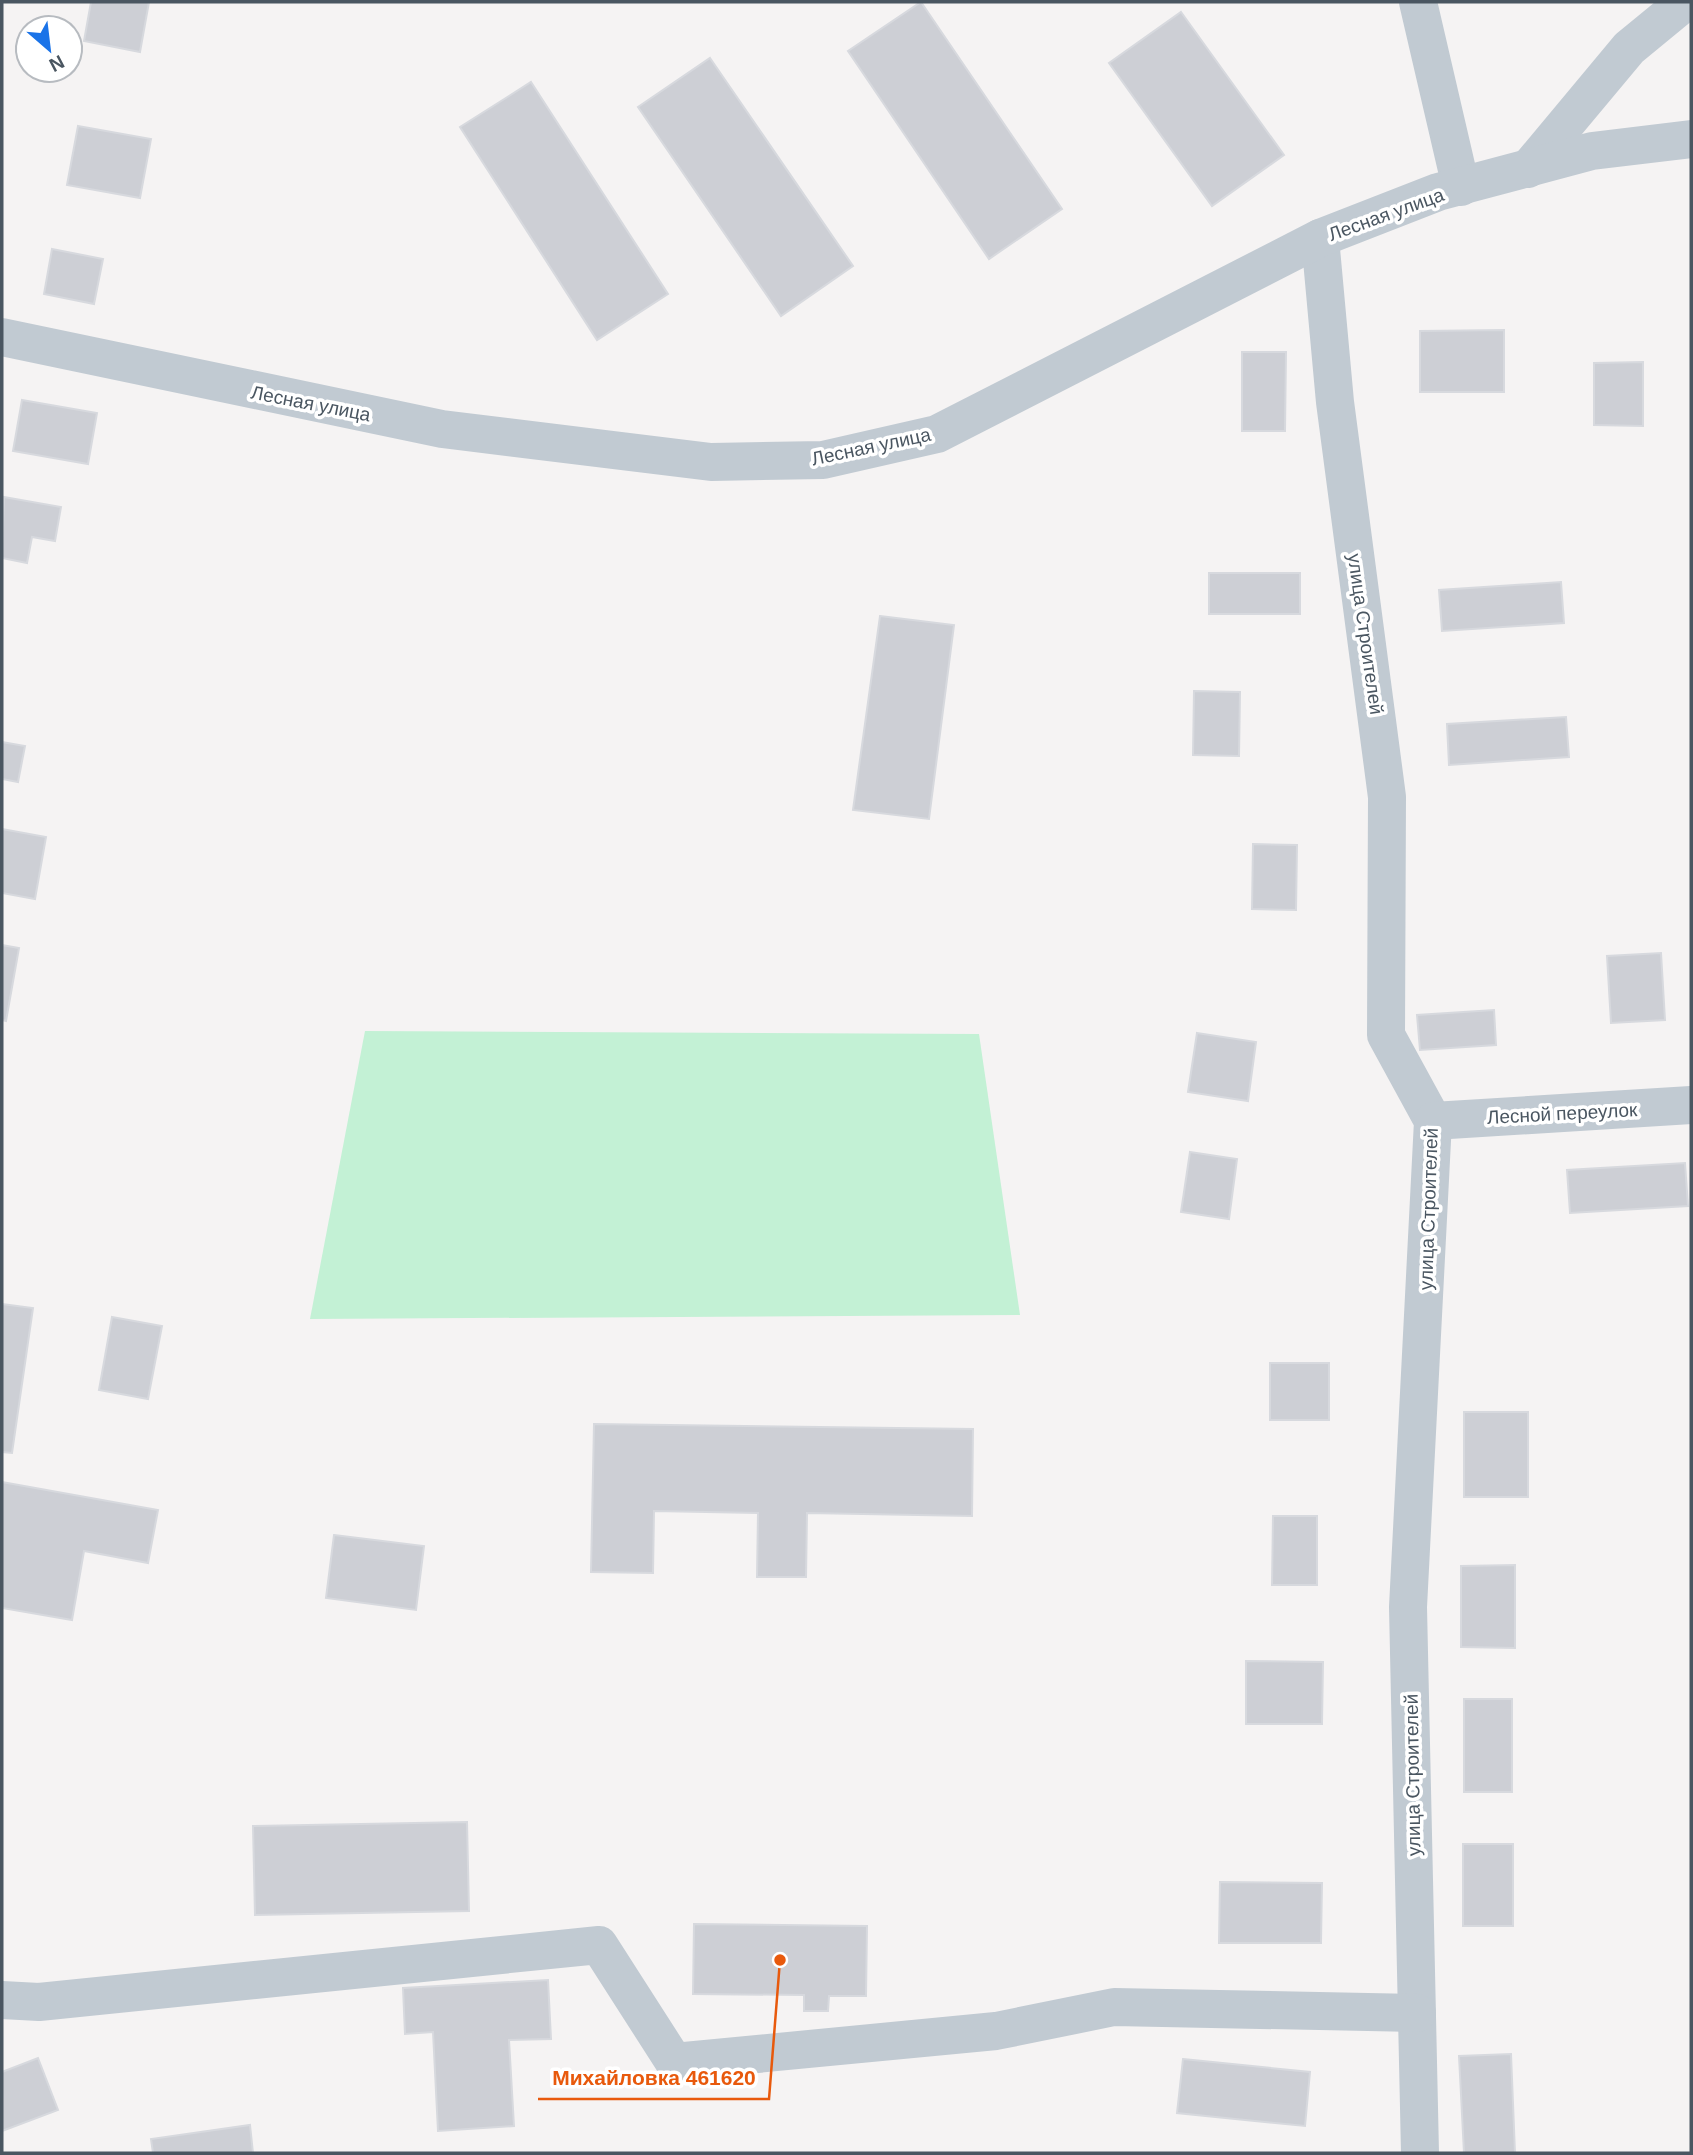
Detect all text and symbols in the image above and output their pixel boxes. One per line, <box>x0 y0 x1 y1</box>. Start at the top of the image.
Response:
north arrow <box>14 14 84 84</box>
text: N <box>46 51 68 76</box>
street label: Лесная улица <box>1326 184 1447 245</box>
street label: Лесная улица <box>249 382 373 425</box>
street label: Лесная улица <box>810 424 933 469</box>
street label: улица Строителей <box>1344 552 1387 716</box>
street label: Лесной переулок <box>1486 1099 1638 1128</box>
street label: улица Строителей <box>1415 1128 1442 1291</box>
street label: улица Строителей <box>1401 1694 1424 1856</box>
callout: Михайловка 461620 <box>538 2057 769 2099</box>
text: Михайловка 461620 <box>552 2066 756 2089</box>

